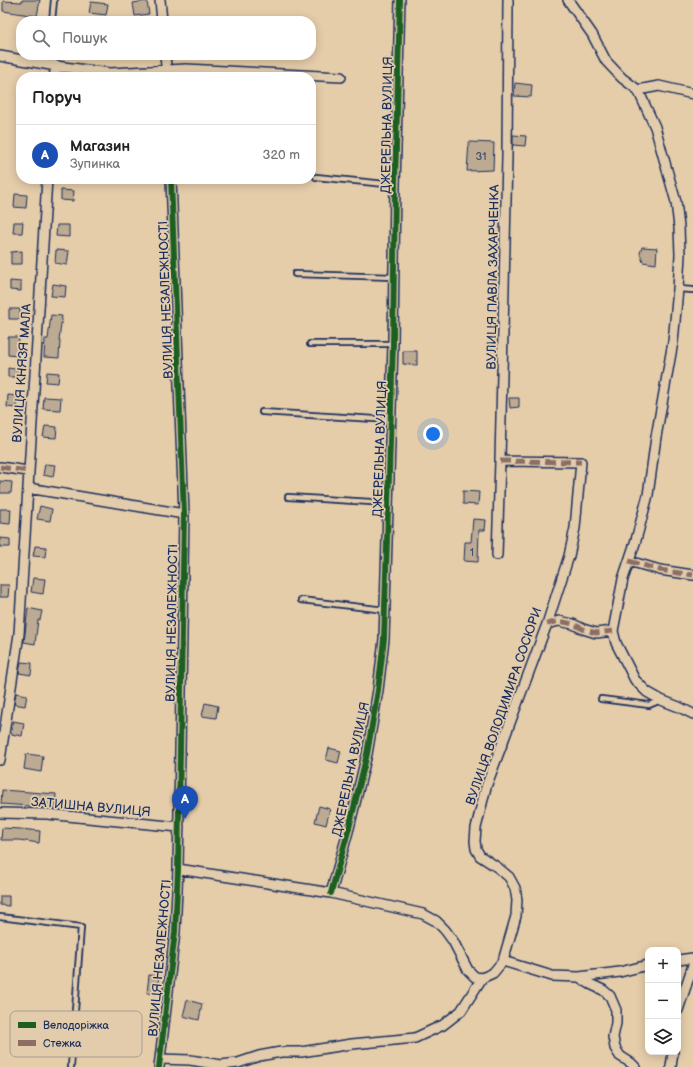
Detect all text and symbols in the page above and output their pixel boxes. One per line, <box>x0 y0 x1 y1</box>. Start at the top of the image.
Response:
search box <box>16 16 316 60</box>
icon: search <box>30 27 52 49</box>
text: Пошук <box>62 29 108 48</box>
street label: ДЖЕРЕЛЬНА ВУЛИЦЯ <box>378 56 396 194</box>
text: Поруч <box>32 88 82 108</box>
text: Магазин <box>70 137 130 156</box>
text: A <box>41 147 49 163</box>
text: 320 m <box>262 147 300 163</box>
house number: 31 <box>475 150 487 163</box>
text: Зупинка <box>70 156 120 172</box>
street label: ВУЛИЦЯ ПАВЛА ЗАХАРЧЕНКА <box>483 184 503 370</box>
street label: ВУЛИЦЯ НЕЗАЛЕЖНОСТІ <box>155 221 177 379</box>
street label: ВУЛИЦЯ КНЯЗЯ МАЛА <box>9 303 35 443</box>
street label: ДЖЕРЕЛЬНА ВУЛИЦЯ <box>370 380 390 518</box>
your location <box>423 424 443 444</box>
street label: ВУЛИЦЯ НЕЗАЛЕЖНОСТІ <box>163 544 181 702</box>
house number: 1 <box>470 546 474 559</box>
street label: ВУЛИЦЯ ВОЛОДИМИРА СОСЮРИ <box>462 605 545 807</box>
street label: ДЖЕРЕЛЬНА ВУЛИЦЯ <box>329 700 373 838</box>
pin: A <box>172 786 198 819</box>
street label: ЗАТИШНА ВУЛИЦЯ <box>30 794 151 820</box>
street label: ВУЛИЦЯ НЕЗАЛЕЖНОСТІ <box>145 879 175 1037</box>
map controls <box>645 947 681 1055</box>
button: + <box>645 947 681 983</box>
button: − <box>645 983 681 1019</box>
legend <box>10 1011 142 1057</box>
text: Велодоріжка <box>43 1019 109 1032</box>
button: layers <box>645 1019 681 1055</box>
text: Стежка <box>43 1037 82 1050</box>

